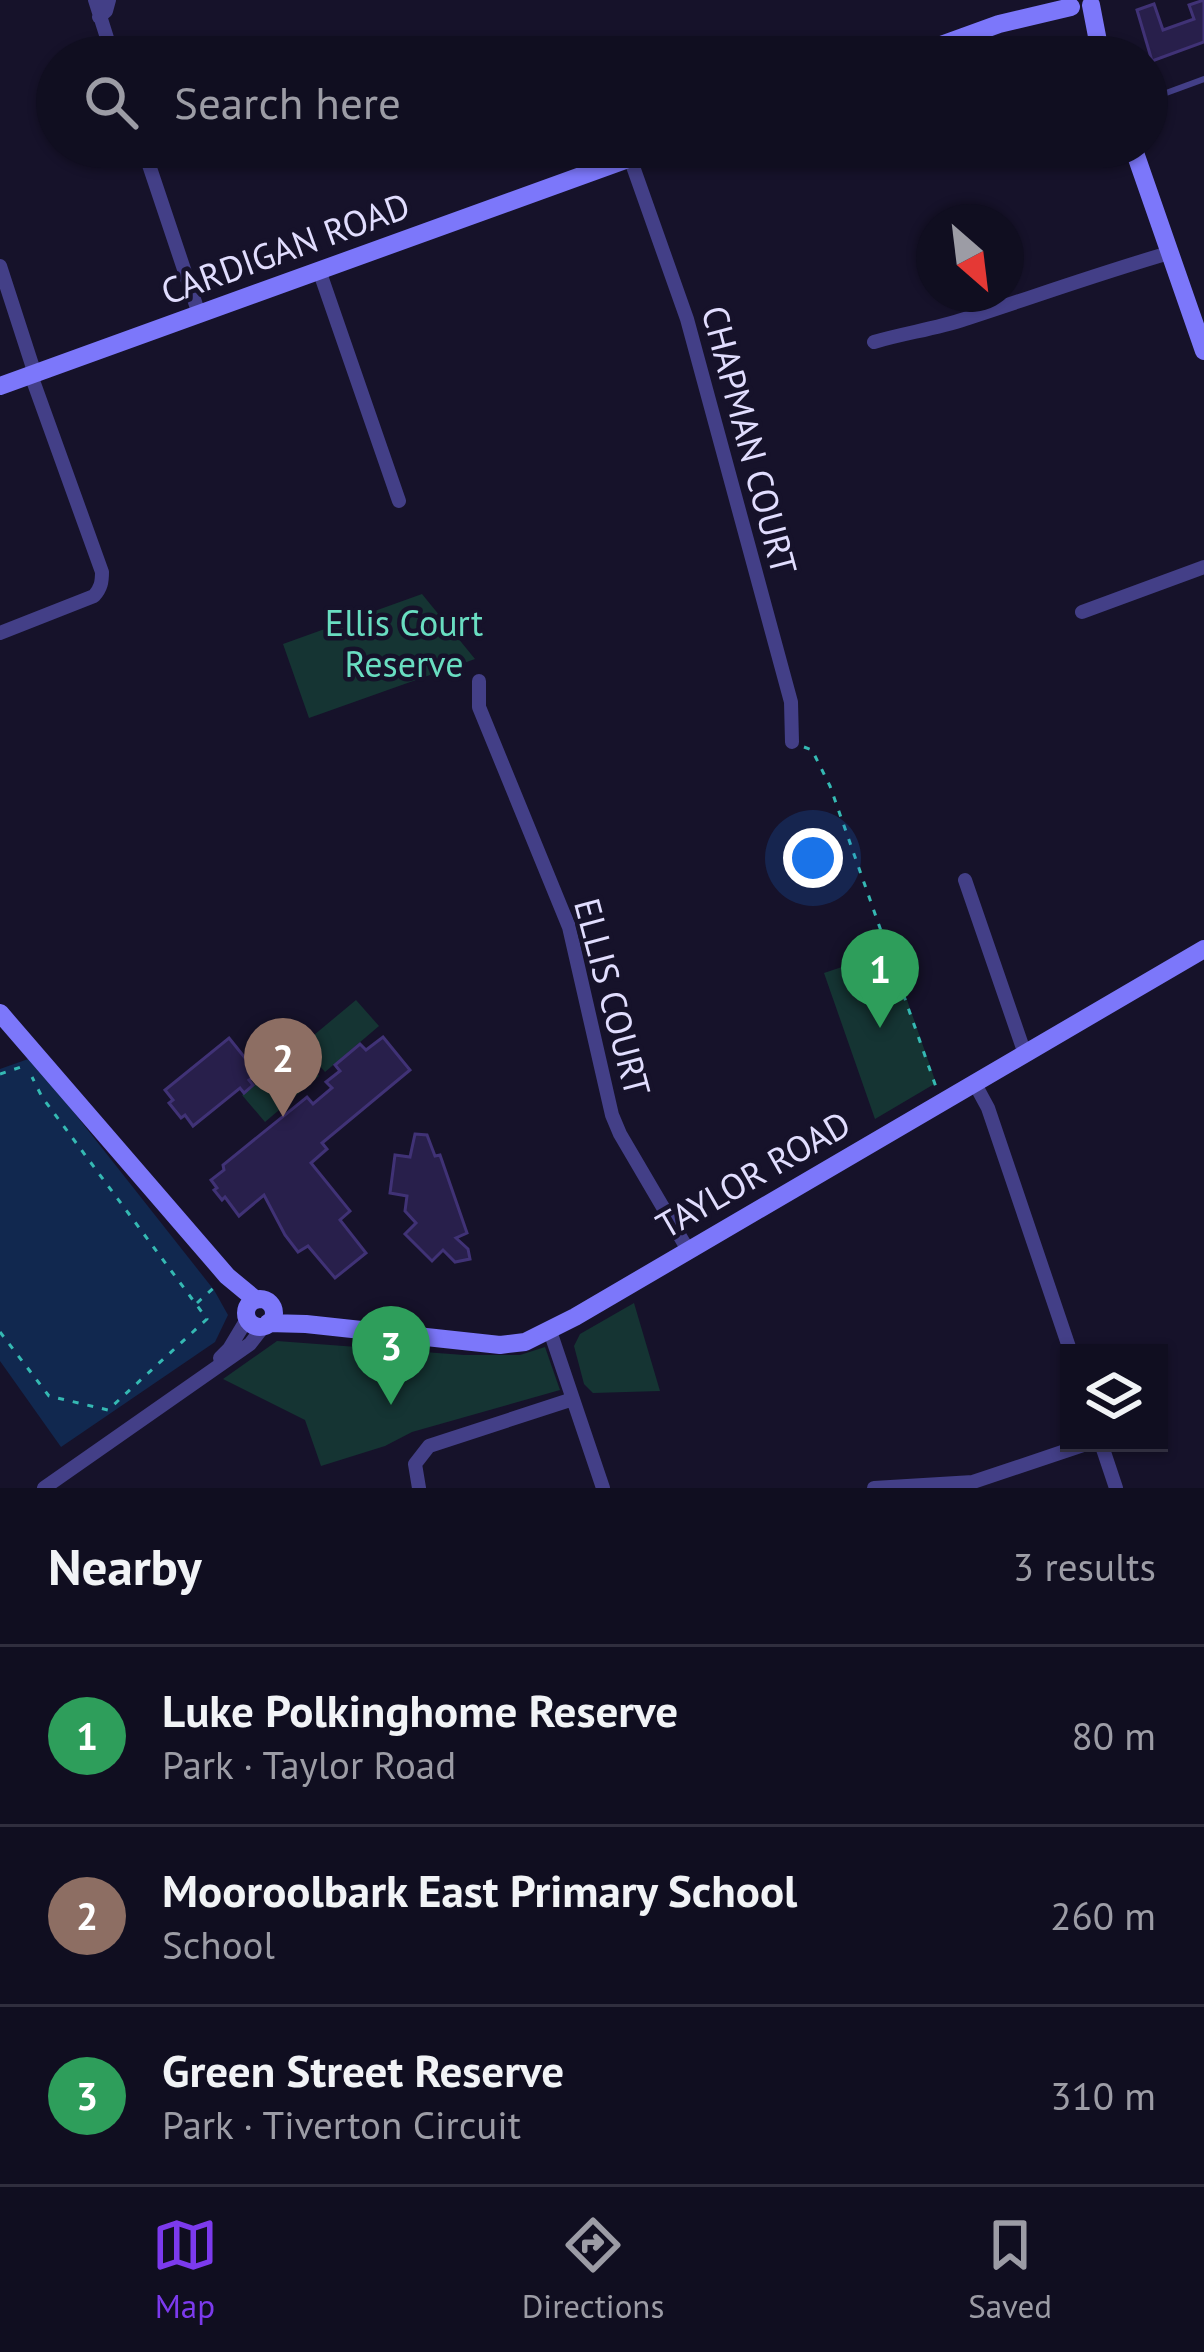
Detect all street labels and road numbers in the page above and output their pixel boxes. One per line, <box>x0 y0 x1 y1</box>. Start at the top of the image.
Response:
street label: CARDIGAN ROAD <box>154 181 416 315</box>
street label: CHAPMAN COURT <box>692 301 808 580</box>
street label: ELLIS COURT <box>564 893 662 1101</box>
street label: TAYLOR ROAD <box>648 1100 858 1248</box>

